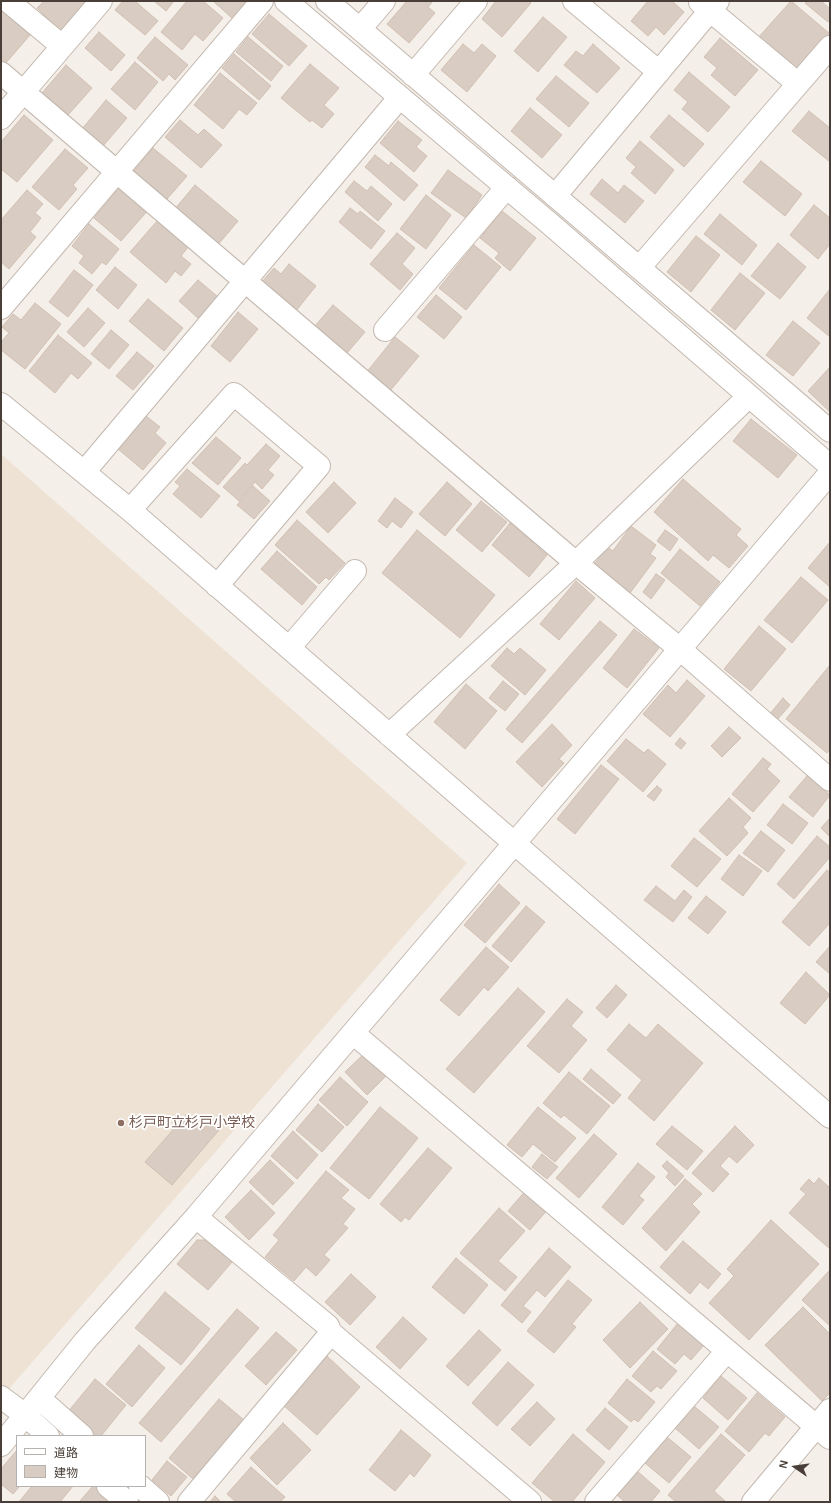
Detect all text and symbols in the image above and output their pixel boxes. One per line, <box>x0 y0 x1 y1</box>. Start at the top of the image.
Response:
place label: 杉戸町立杉戸小学校 <box>129 1115 255 1131</box>
marker: 杉戸町立杉戸小学校 <box>116 1118 126 1128</box>
legend <box>16 1435 146 1487</box>
text: 道路 <box>54 1446 78 1460</box>
north arrow <box>775 1447 815 1487</box>
text: N <box>777 1459 790 1470</box>
text: 建物 <box>54 1466 78 1480</box>

